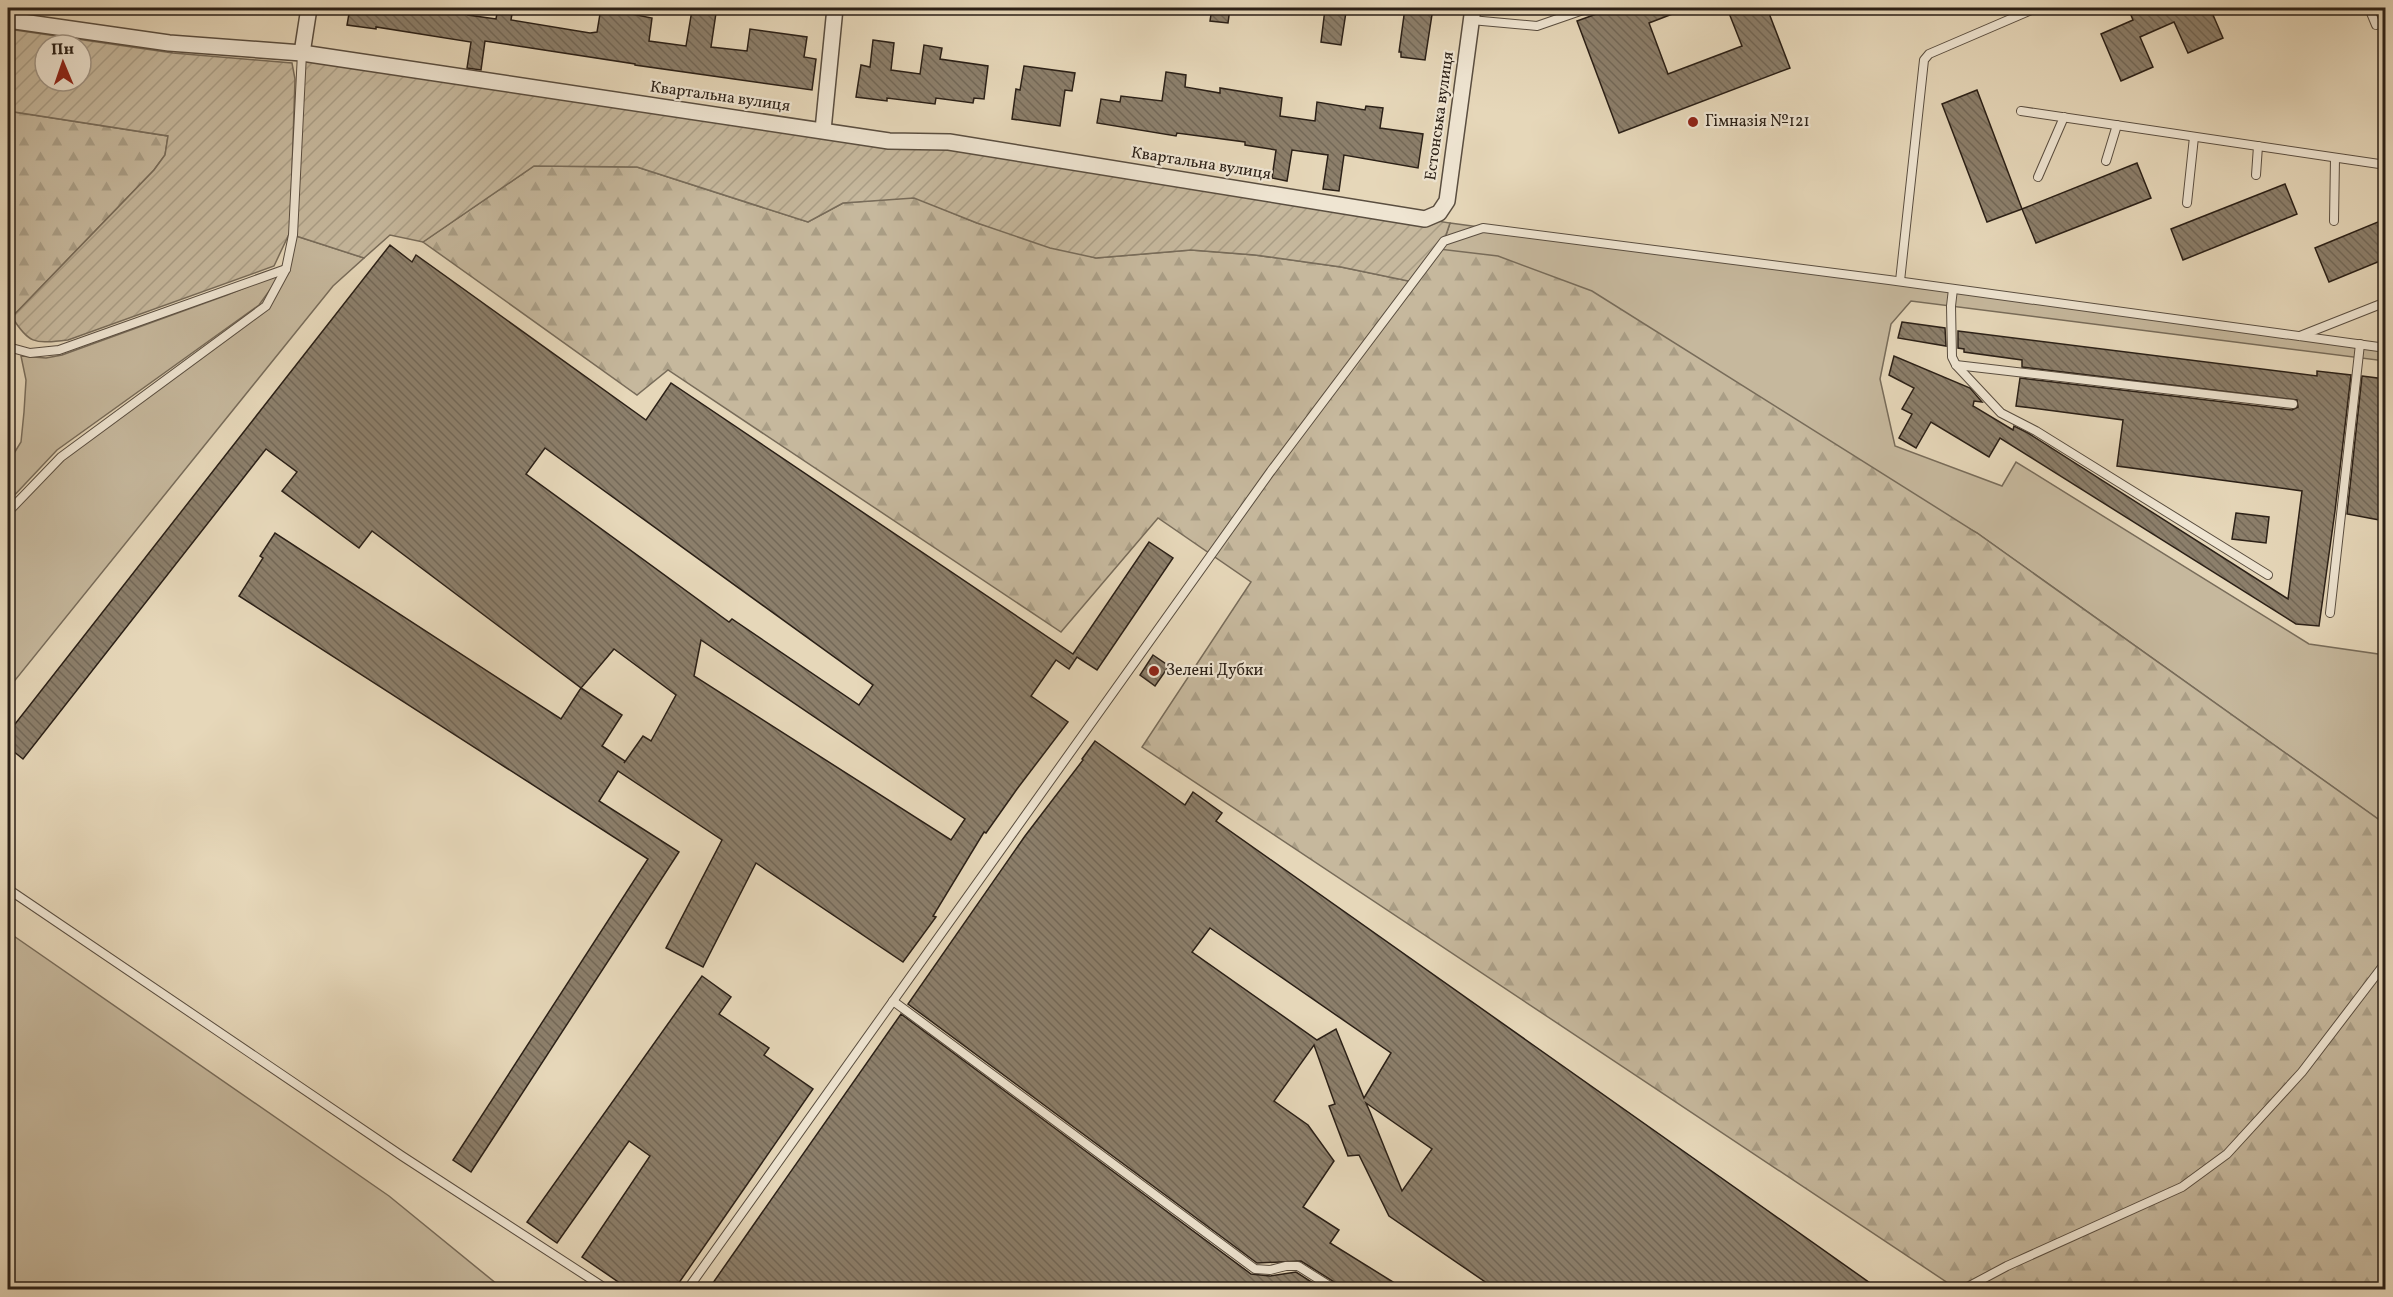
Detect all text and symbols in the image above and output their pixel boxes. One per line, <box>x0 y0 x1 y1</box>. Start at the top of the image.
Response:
north arrow <box>33 33 93 93</box>
text: Пн <box>51 39 74 61</box>
street label: Естонська вулиця <box>1420 50 1460 182</box>
street label: Квартальна вулиця <box>649 76 791 118</box>
place label: Гімназія №121 <box>1705 111 1810 133</box>
marker: Гімназія №121 <box>1686 115 1700 129</box>
street label: Квартальна вулиця <box>1129 142 1273 186</box>
place label: Зелені Дубки <box>1166 660 1264 682</box>
marker: Зелені Дубки <box>1147 664 1161 678</box>

